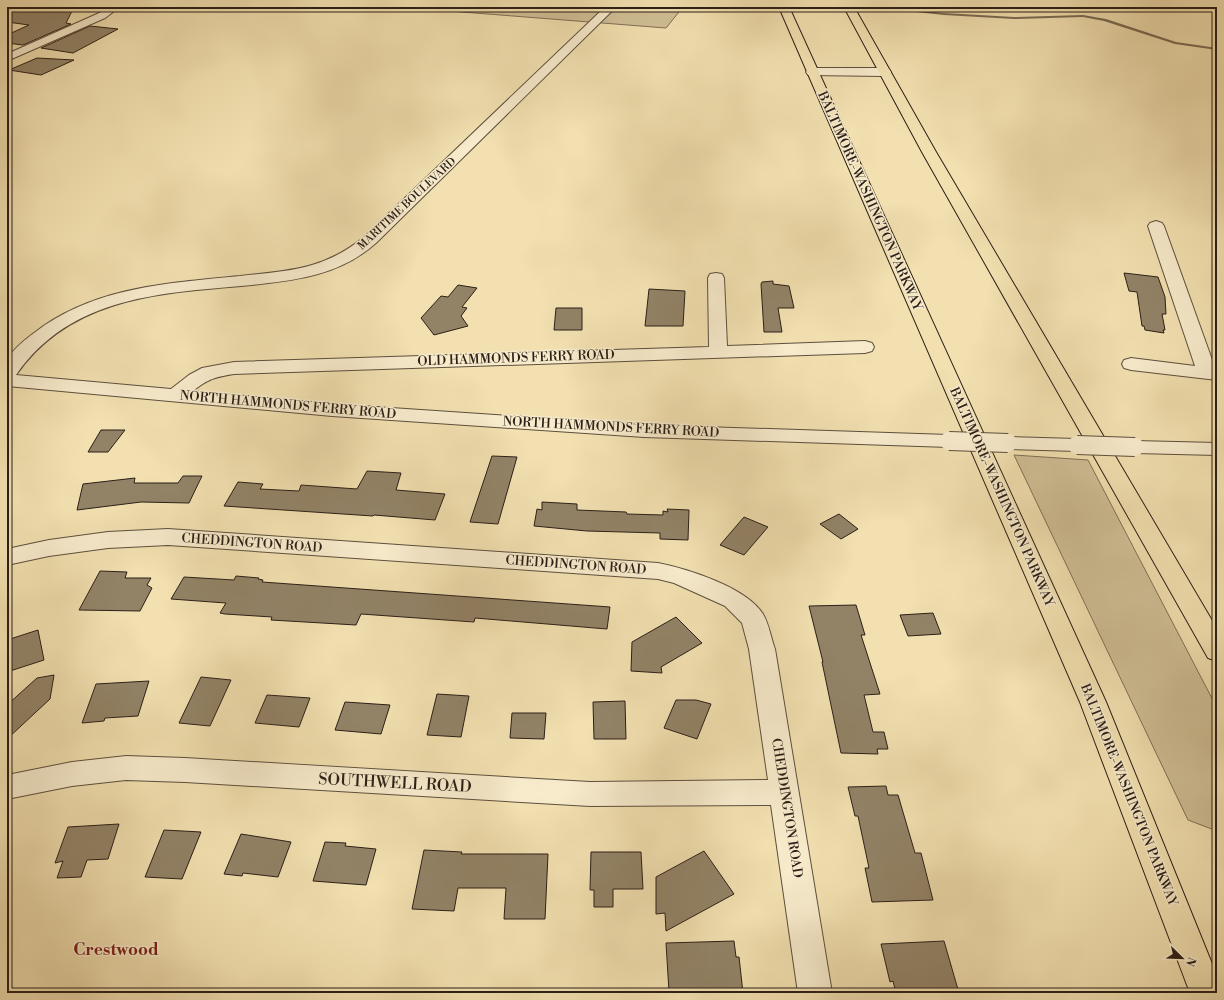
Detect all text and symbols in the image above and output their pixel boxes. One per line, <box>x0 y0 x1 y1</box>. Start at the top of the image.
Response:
street label: BALTIMORE-WASHINGTON PARKWAY <box>814 88 926 315</box>
street label: MARITIME BOULEVARD <box>355 154 459 253</box>
street label: OLD HAMMONDS FERRY ROAD <box>417 347 615 369</box>
street label: BALTIMORE-WASHINGTON PARKWAY <box>946 384 1058 611</box>
street label: NORTH HAMMONDS FERRY ROAD <box>179 388 397 422</box>
street label: NORTH HAMMONDS FERRY ROAD <box>502 413 720 441</box>
street label: CHEDDINGTON ROAD <box>181 530 323 556</box>
street label: CHEDDINGTON ROAD <box>505 552 647 578</box>
street label: BALTIMORE-WASHINGTON PARKWAY <box>1077 681 1182 910</box>
street label: CHEDDINGTON ROAD <box>768 737 806 879</box>
street label: SOUTHWELL ROAD <box>318 769 472 797</box>
north arrow <box>1162 938 1202 978</box>
district label: Crestwood <box>73 939 159 961</box>
text: N <box>1182 955 1198 969</box>

